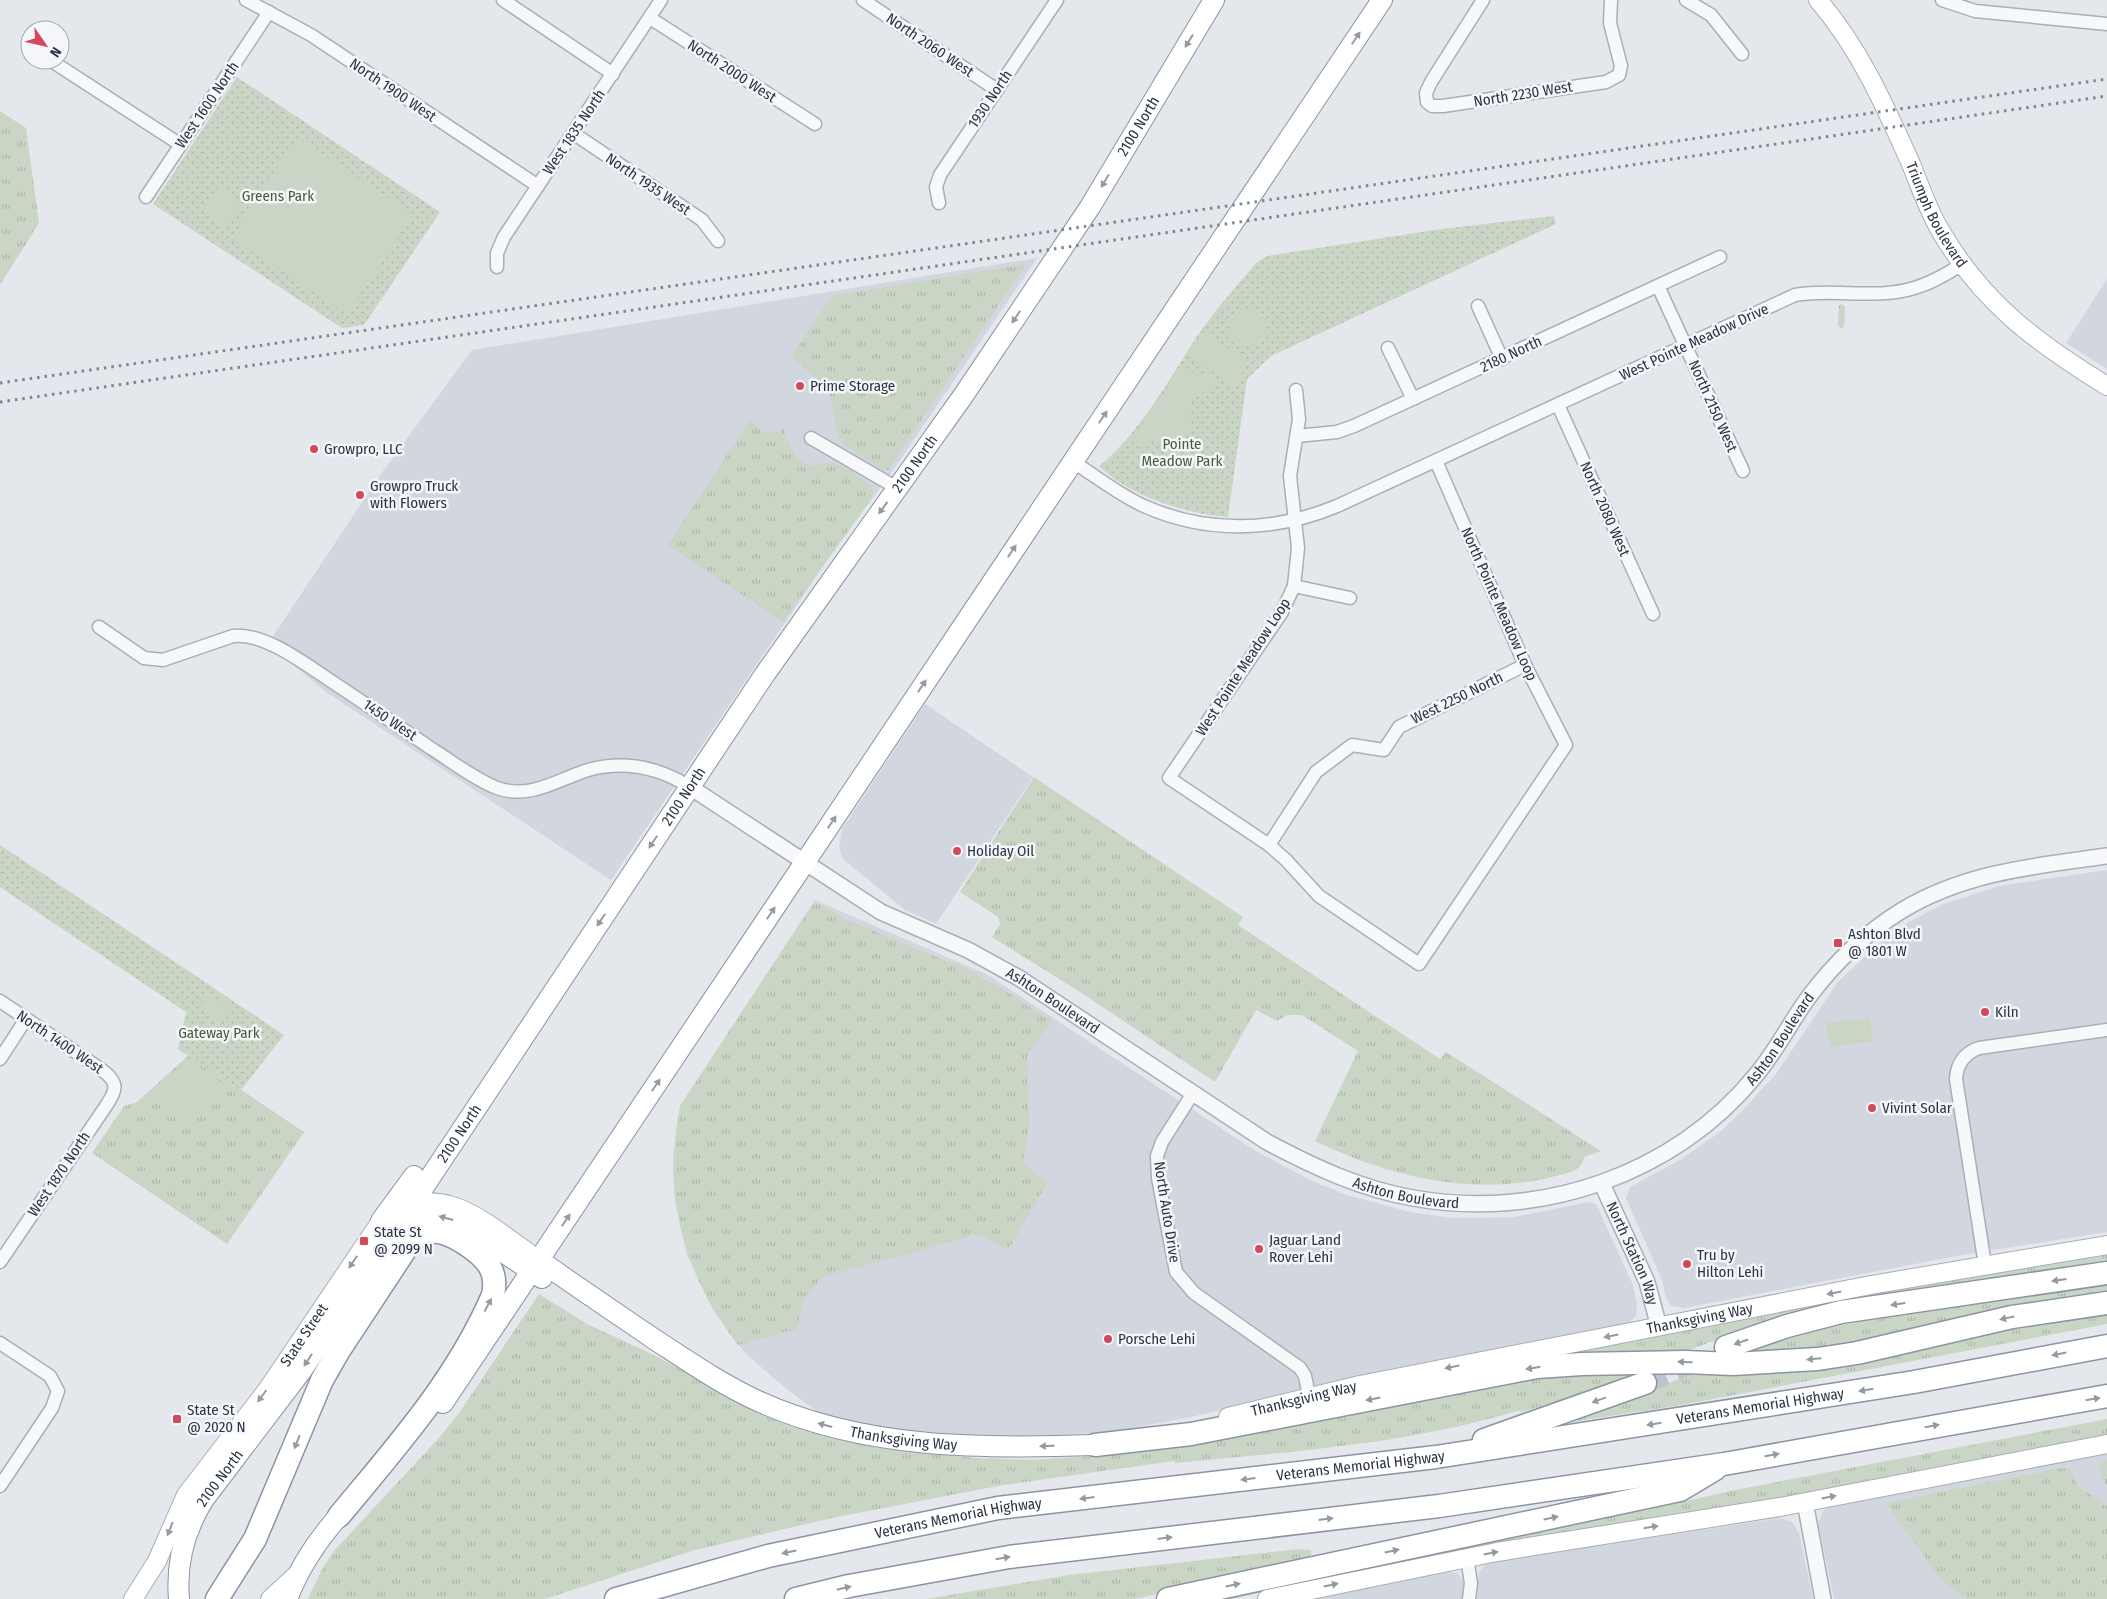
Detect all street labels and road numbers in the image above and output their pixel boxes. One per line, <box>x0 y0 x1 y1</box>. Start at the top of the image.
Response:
street label: North 2060 West <box>883 9 977 81</box>
street label: North 2000 West <box>684 36 780 106</box>
street label: North 1900 West <box>346 54 440 126</box>
street label: West 1600 North <box>171 58 243 152</box>
street label: 1930 North <box>964 67 1016 131</box>
street label: North 2230 West <box>1472 77 1574 111</box>
street label: West 1835 North <box>539 86 609 178</box>
street label: 2100 North <box>1114 93 1163 159</box>
street label: North 1935 West <box>602 149 694 219</box>
street label: Triumph Boulevard <box>1902 159 1971 271</box>
street label: West Pointe Meadow Drive <box>1617 300 1771 384</box>
street label: 2180 North <box>1477 332 1545 376</box>
street label: North 2150 West <box>1685 357 1741 455</box>
street label: 2100 North <box>888 431 941 496</box>
street label: North 2080 West <box>1576 459 1634 559</box>
street label: North Pointe Meadow Loop <box>1457 525 1541 683</box>
street label: West Pointe Meadow Loop <box>1192 595 1294 739</box>
street label: West 2250 North <box>1408 668 1506 728</box>
street label: 1450 West <box>360 695 420 745</box>
street label: 2100 North <box>658 764 710 829</box>
street label: Ashton Boulevard <box>1003 964 1103 1038</box>
street label: Ashton Boulevard <box>1742 989 1818 1089</box>
street label: North 1400 West <box>13 1006 107 1078</box>
street label: 2100 North <box>433 1101 485 1166</box>
street label: West 1870 North <box>24 1128 94 1220</box>
street label: North Auto Drive <box>1150 1160 1184 1264</box>
street label: Ashton Boulevard <box>1350 1173 1460 1212</box>
street label: North Station Way <box>1602 1199 1662 1307</box>
street label: Thanksgiving Way <box>1645 1299 1755 1338</box>
street label: State Street <box>276 1300 332 1370</box>
street label: Thanksgiving Way <box>1249 1377 1359 1420</box>
street label: Veterans Memorial Highway <box>1675 1384 1846 1428</box>
street label: Thanksgiving Way <box>848 1422 958 1454</box>
street label: 2100 North <box>193 1446 247 1510</box>
street label: Veterans Memorial Highway <box>1275 1447 1446 1485</box>
street label: Veterans Memorial Highway <box>873 1494 1043 1542</box>

